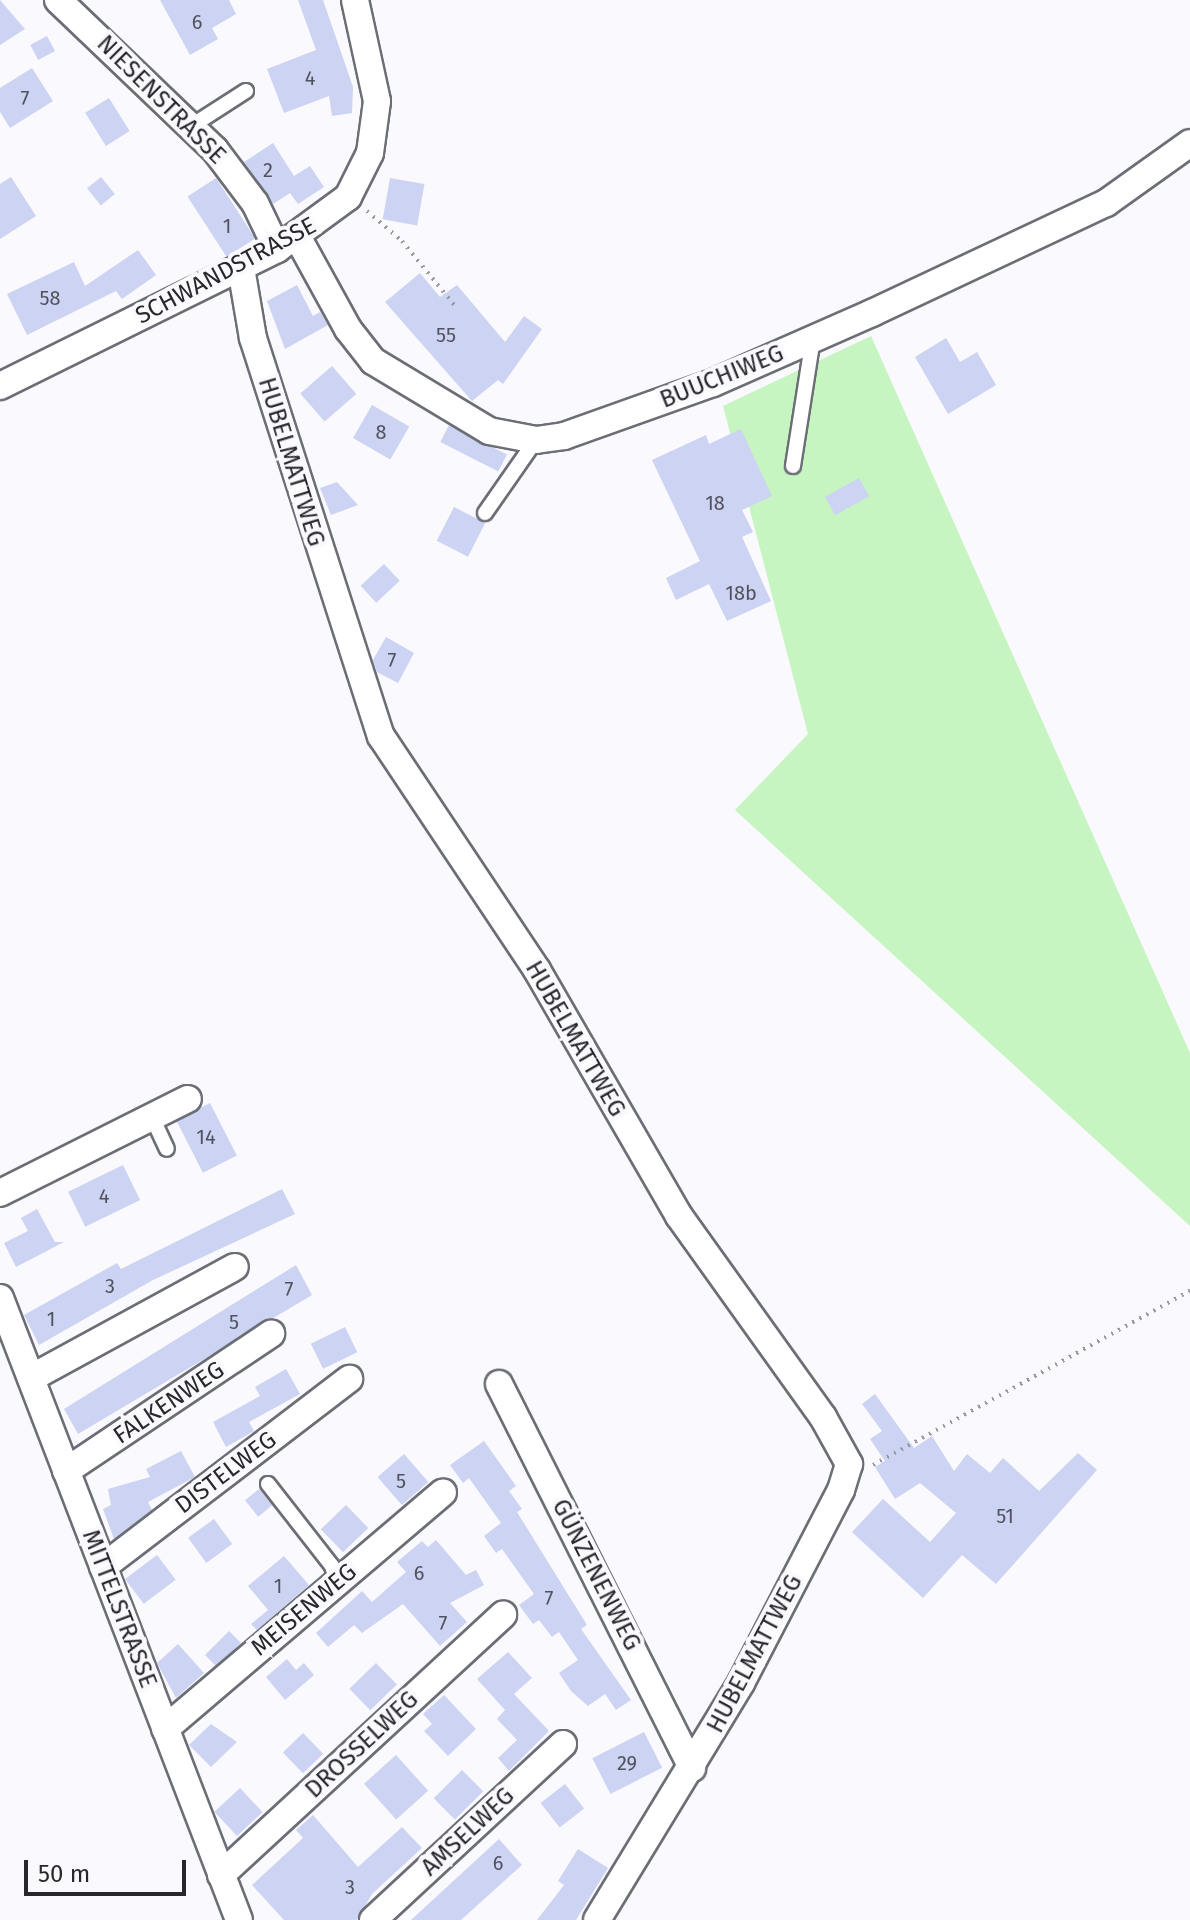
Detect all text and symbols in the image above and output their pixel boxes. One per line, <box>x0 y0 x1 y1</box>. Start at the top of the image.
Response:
house number: 6 <box>192 10 202 34</box>
street label: NIESENSTRASSE <box>91 30 231 170</box>
house number: 4 <box>305 66 315 90</box>
house number: 7 <box>21 86 29 110</box>
house number: 2 <box>263 158 273 182</box>
street label: SCHWANDSTRASSE <box>131 211 321 331</box>
house number: 1 <box>223 214 231 238</box>
house number: 58 <box>39 286 61 310</box>
house number: 55 <box>436 323 456 347</box>
street label: BUUCHIWEG <box>656 339 788 415</box>
street label: HUBELMATTWEG <box>252 374 330 550</box>
house number: 8 <box>375 420 387 444</box>
house number: 18 <box>705 491 725 515</box>
house number: 18b <box>725 581 757 605</box>
house number: 7 <box>388 648 396 672</box>
street label: HUBELMATTWEG <box>519 956 631 1122</box>
house number: 14 <box>196 1125 216 1149</box>
house number: 4 <box>99 1184 109 1208</box>
house number: 3 <box>105 1274 115 1298</box>
house number: 7 <box>285 1277 293 1301</box>
house number: 1 <box>47 1307 55 1331</box>
house number: 5 <box>229 1310 239 1334</box>
street label: FALKENWEG <box>108 1356 230 1450</box>
street label: DISTELWEG <box>170 1426 282 1520</box>
house number: 5 <box>396 1469 406 1493</box>
street label: GÜNZENENWEG <box>546 1495 646 1655</box>
house number: 51 <box>996 1504 1014 1528</box>
street label: MITTELSTRASSE <box>76 1526 162 1692</box>
street label: MEISENWEG <box>246 1558 362 1662</box>
house number: 6 <box>414 1561 424 1585</box>
street label: HUBELMATTWEG <box>701 1570 809 1738</box>
house number: 1 <box>274 1574 282 1598</box>
house number: 7 <box>545 1586 553 1610</box>
house number: 7 <box>439 1611 447 1635</box>
street label: DROSSELWEG <box>300 1686 424 1804</box>
house number: 29 <box>617 1751 637 1775</box>
street label: AMSELWEG <box>416 1782 520 1882</box>
scale bar <box>28 1844 190 1894</box>
house number: 6 <box>493 1851 503 1875</box>
text: 50 m <box>38 1860 90 1888</box>
house number: 3 <box>345 1875 355 1899</box>

